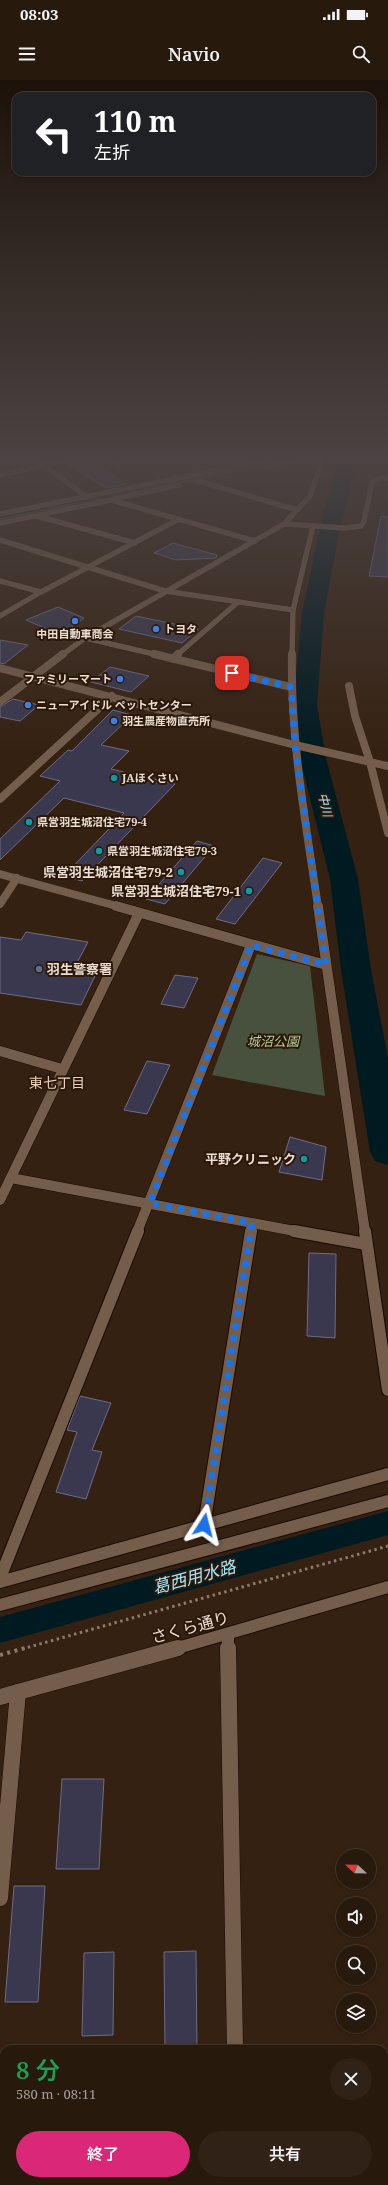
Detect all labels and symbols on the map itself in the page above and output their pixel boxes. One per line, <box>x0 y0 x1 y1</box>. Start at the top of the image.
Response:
marker: 中田自動車商会 <box>70 616 80 626</box>
place label: トヨタ <box>164 621 197 636</box>
marker: トヨタ <box>151 624 161 634</box>
place label: 中田自動車商会 <box>37 626 114 641</box>
pin <box>215 656 249 690</box>
place label: ファミリーマート <box>24 671 112 686</box>
marker: ファミリーマート <box>115 674 125 684</box>
place label: ニューアイドル ペットセンター <box>36 697 192 712</box>
marker: ニューアイドル ペットセンター <box>23 700 33 710</box>
place label: 羽生農産物直売所 <box>122 713 210 728</box>
marker: 羽生農産物直売所 <box>109 716 119 726</box>
place label: JAほくさい <box>121 770 179 785</box>
marker: JAほくさい <box>109 773 119 783</box>
water label: 中川 <box>314 791 337 821</box>
place label: 県営羽生城沼住宅79-4 <box>37 814 147 829</box>
marker: 県営羽生城沼住宅79-4 <box>24 817 34 827</box>
place label: 県営羽生城沼住宅79-3 <box>107 843 217 858</box>
marker: 県営羽生城沼住宅79-3 <box>94 846 104 856</box>
place label: 県営羽生城沼住宅79-2 <box>43 863 173 881</box>
marker: 県営羽生城沼住宅79-2 <box>176 867 186 877</box>
place label: 県営羽生城沼住宅79-1 <box>111 882 241 900</box>
marker: 県営羽生城沼住宅79-1 <box>244 886 254 896</box>
place label: 羽生警察署 <box>47 960 112 978</box>
marker: 羽生警察署 <box>34 964 44 974</box>
park label: 城沼公園 <box>247 1032 301 1050</box>
district label: 東七丁目 <box>29 1073 85 1092</box>
place label: 平野クリニック <box>205 1150 296 1168</box>
marker: 平野クリニック <box>299 1154 309 1164</box>
position arrow <box>183 1504 225 1546</box>
water label: 葛西用水路 <box>150 1554 240 1599</box>
street label: さくら通り <box>149 1606 231 1648</box>
north arrow <box>336 1849 376 1889</box>

